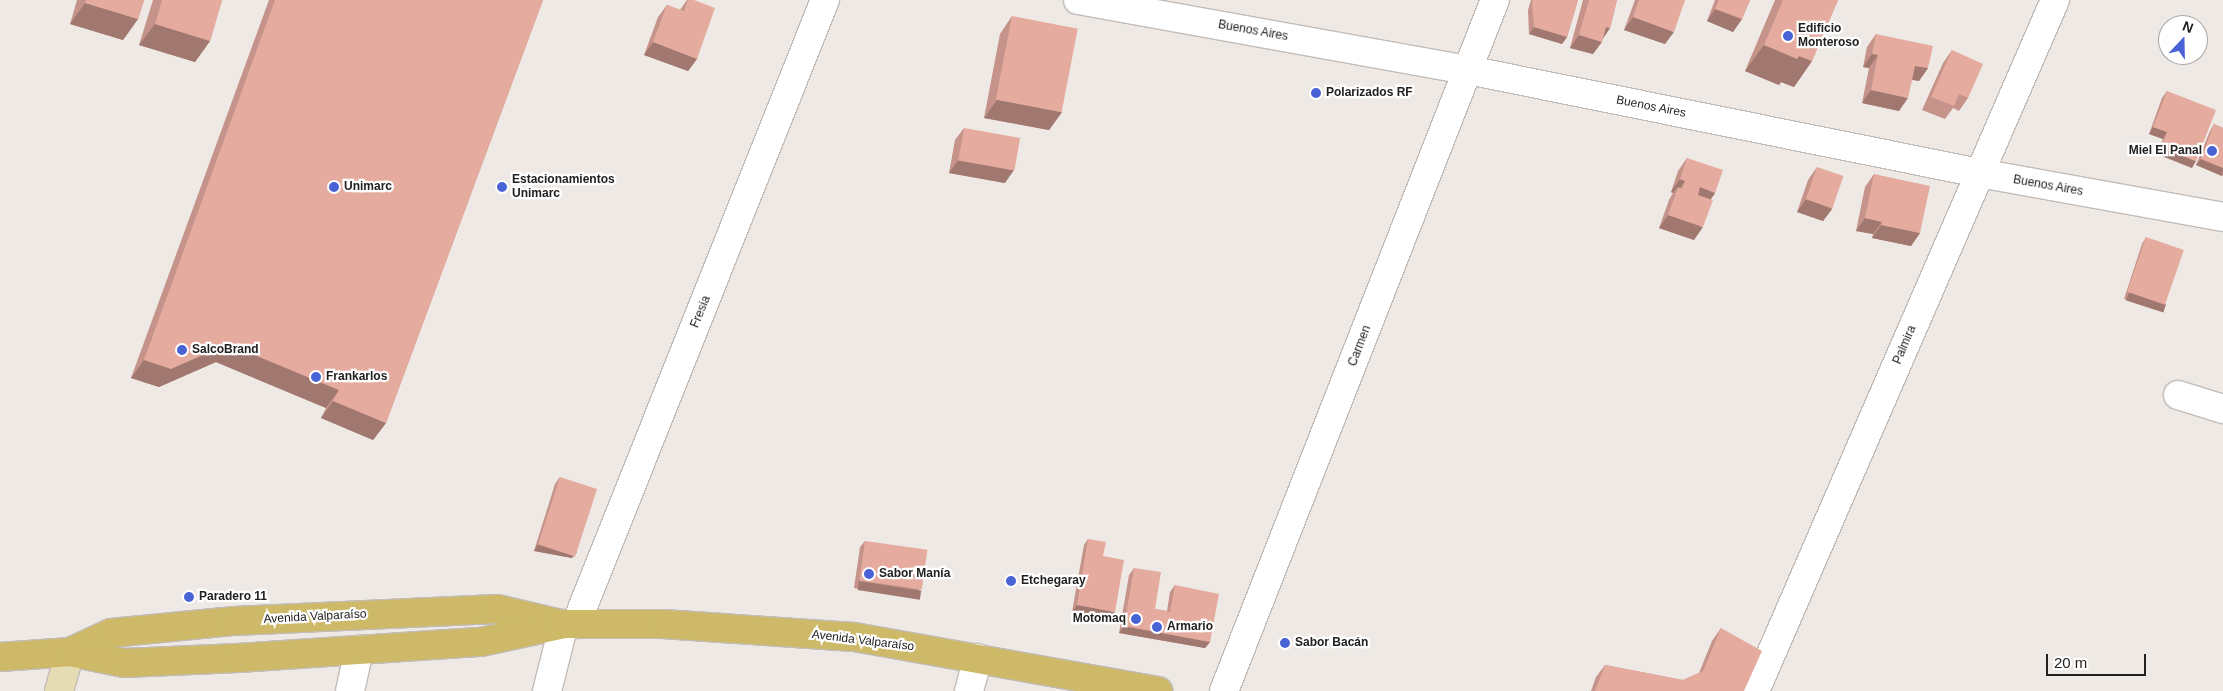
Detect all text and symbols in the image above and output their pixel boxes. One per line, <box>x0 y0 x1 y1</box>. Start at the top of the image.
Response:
north arrow <box>2158 15 2208 65</box>
street label: Buenos Aires <box>1217 18 1289 44</box>
text: N <box>2180 18 2196 36</box>
place label: Edificio Monteroso <box>1798 22 1859 50</box>
marker: Edificio Monteroso <box>1782 30 1794 42</box>
place label: Polarizados RF <box>1326 86 1413 100</box>
marker: Polarizados RF <box>1310 87 1322 99</box>
street label: Buenos Aires <box>1615 93 1687 121</box>
place label: Miel El Panal <box>2129 144 2202 158</box>
marker: Miel El Panal <box>2206 145 2218 157</box>
place label: Estacionamientos Unimarc <box>512 173 615 201</box>
street label: Buenos Aires <box>2012 173 2084 199</box>
place label: Unimarc <box>344 180 392 194</box>
marker: Unimarc <box>328 181 340 193</box>
marker: Estacionamientos Unimarc <box>496 181 508 193</box>
street label: Fresia <box>688 294 714 330</box>
street label: Carmen <box>1346 323 1374 369</box>
street label: Palmira <box>1890 323 1920 367</box>
place label: SalcoBrand <box>192 343 259 357</box>
marker: SalcoBrand <box>176 344 188 356</box>
place label: Frankarlos <box>326 370 387 384</box>
marker: Frankarlos <box>310 371 322 383</box>
place label: Sabor Manía <box>879 567 950 581</box>
marker: Sabor Manía <box>863 568 875 580</box>
place label: Etchegaray <box>1021 574 1086 588</box>
marker: Etchegaray <box>1005 575 1017 587</box>
place label: Paradero 11 <box>199 590 267 604</box>
marker: Paradero 11 <box>183 591 195 603</box>
street label: Avenida Valparaíso <box>263 607 367 627</box>
place label: Motomaq <box>1073 612 1126 626</box>
marker: Motomaq <box>1130 613 1142 625</box>
place label: Armario <box>1167 620 1213 634</box>
marker: Armario <box>1151 621 1163 633</box>
street label: Avenida Valparaíso <box>811 628 915 654</box>
place label: Sabor Bacán <box>1295 636 1368 650</box>
marker: Sabor Bacán <box>1279 637 1291 649</box>
scale bar <box>2048 644 2148 676</box>
text: 20 m <box>2054 654 2087 671</box>

